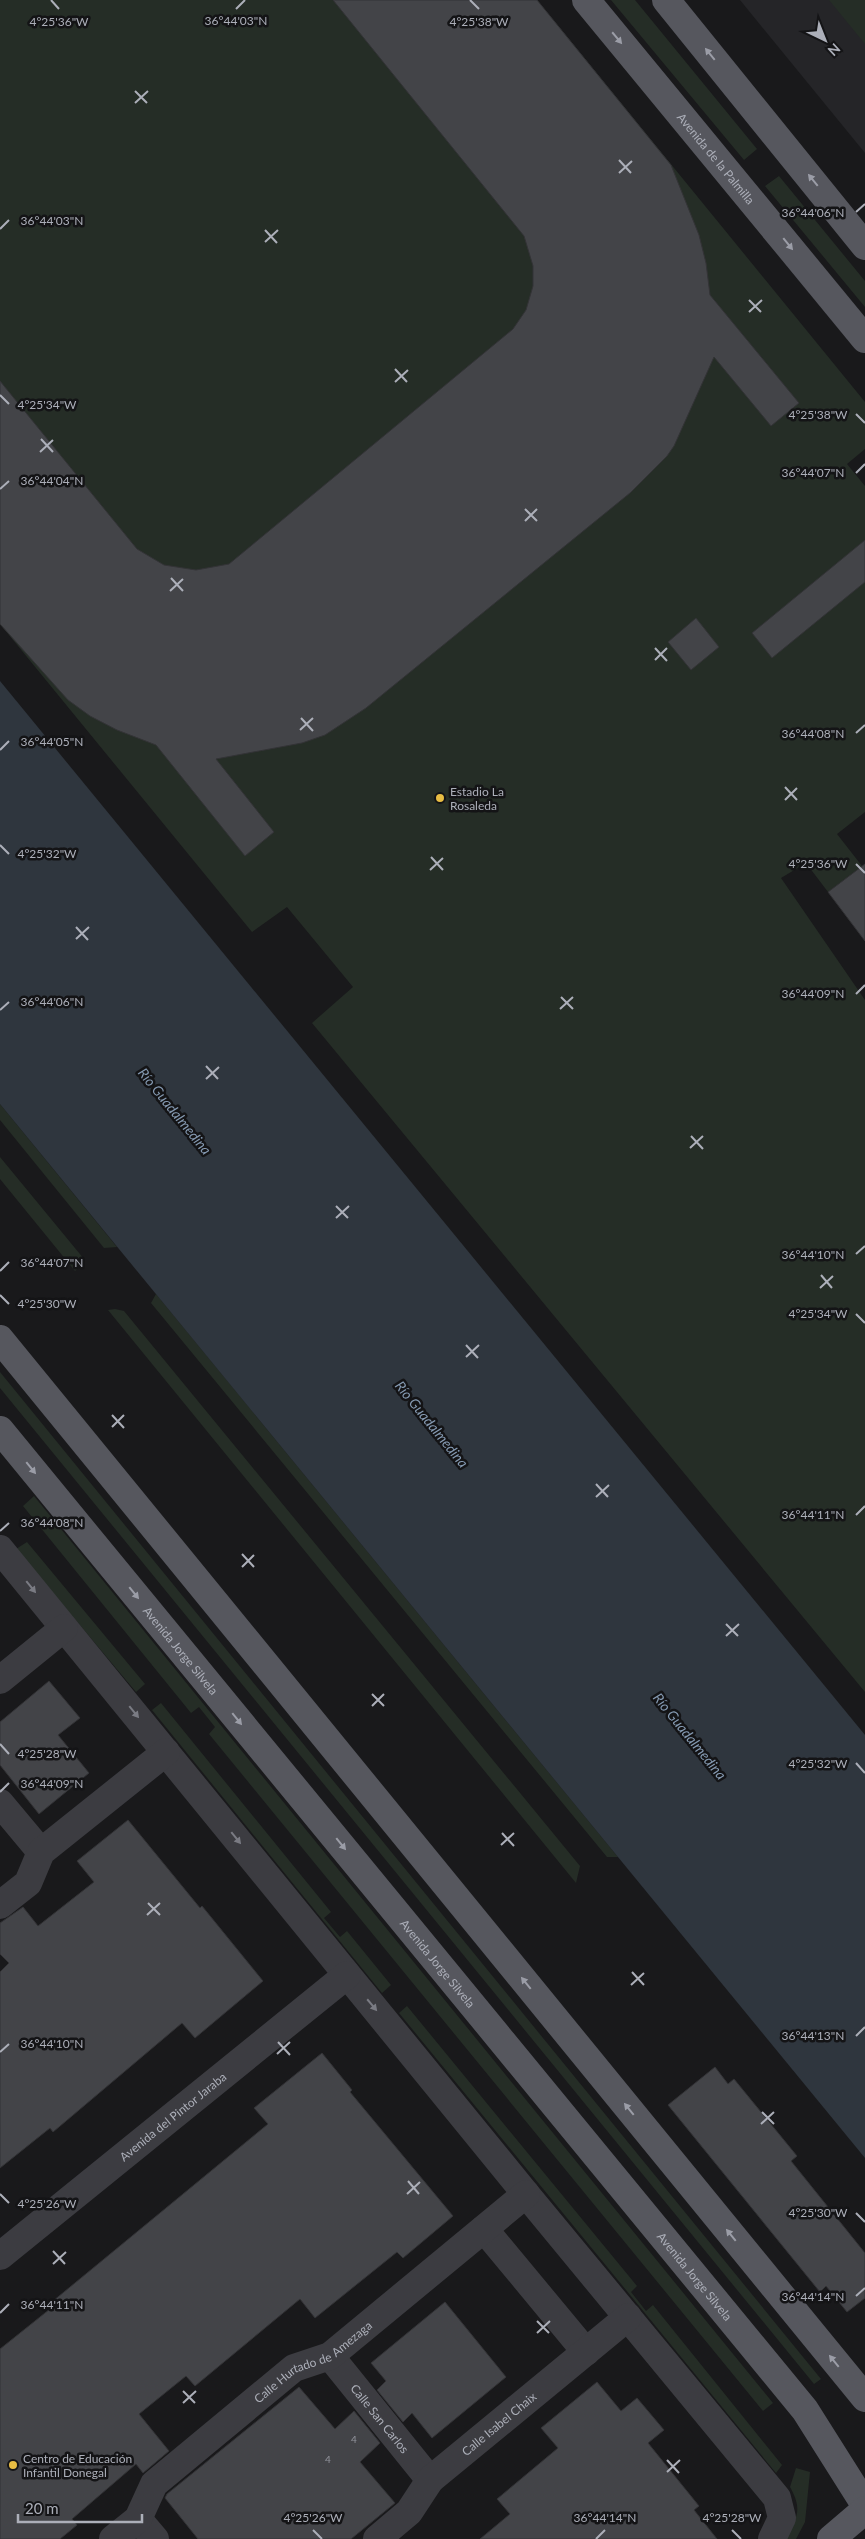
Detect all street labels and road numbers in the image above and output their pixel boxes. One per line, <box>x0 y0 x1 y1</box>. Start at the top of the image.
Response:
street label: Avenida de la Palmilla <box>674 110 758 207</box>
street label: Avenida Jorge Silvela <box>140 1603 222 1697</box>
street label: Avenida Jorge Silvela <box>397 1916 479 2010</box>
street label: Avenida del Pintor Jaraba <box>116 2069 229 2164</box>
street label: Avenida Jorge Silvela <box>654 2229 736 2323</box>
street label: Calle Hurtado de Amezaga <box>251 2317 375 2406</box>
street label: Calle San Carlos <box>348 2381 413 2456</box>
street label: Calle Isabel Chaix <box>458 2388 539 2459</box>

